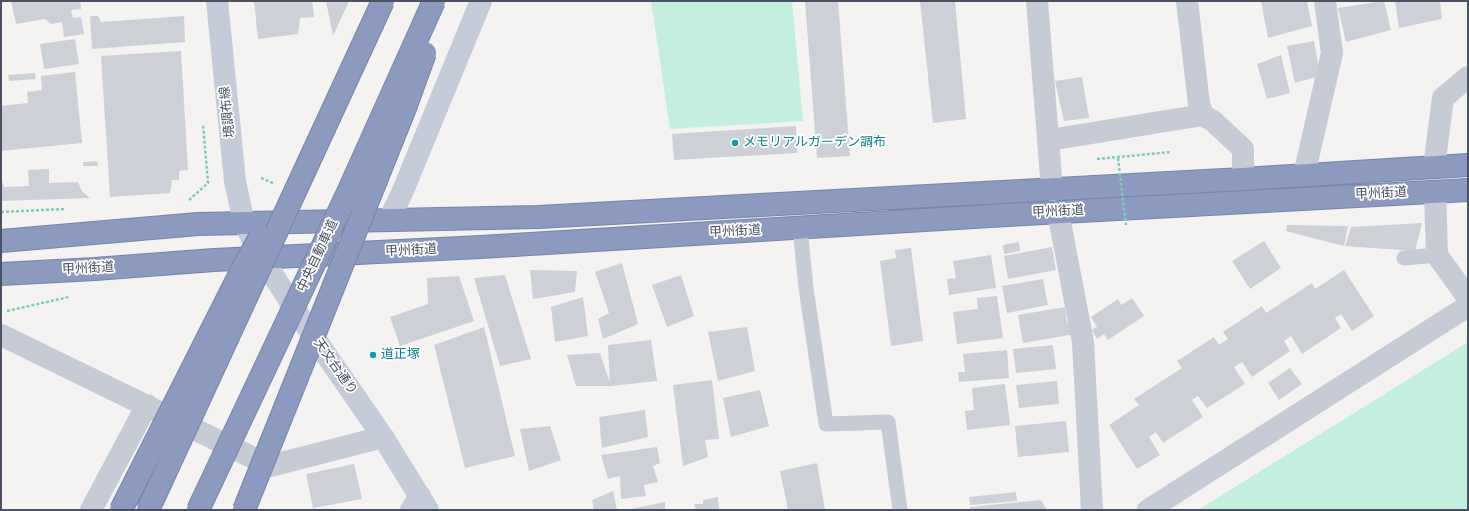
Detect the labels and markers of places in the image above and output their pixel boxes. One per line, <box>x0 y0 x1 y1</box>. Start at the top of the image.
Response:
place label: メモリアルガーデン調布 <box>743 135 886 151</box>
marker: メモリアルガーデン調布 <box>730 138 740 148</box>
place label: 道正塚 <box>381 347 420 363</box>
marker: 道正塚 <box>368 350 378 360</box>

